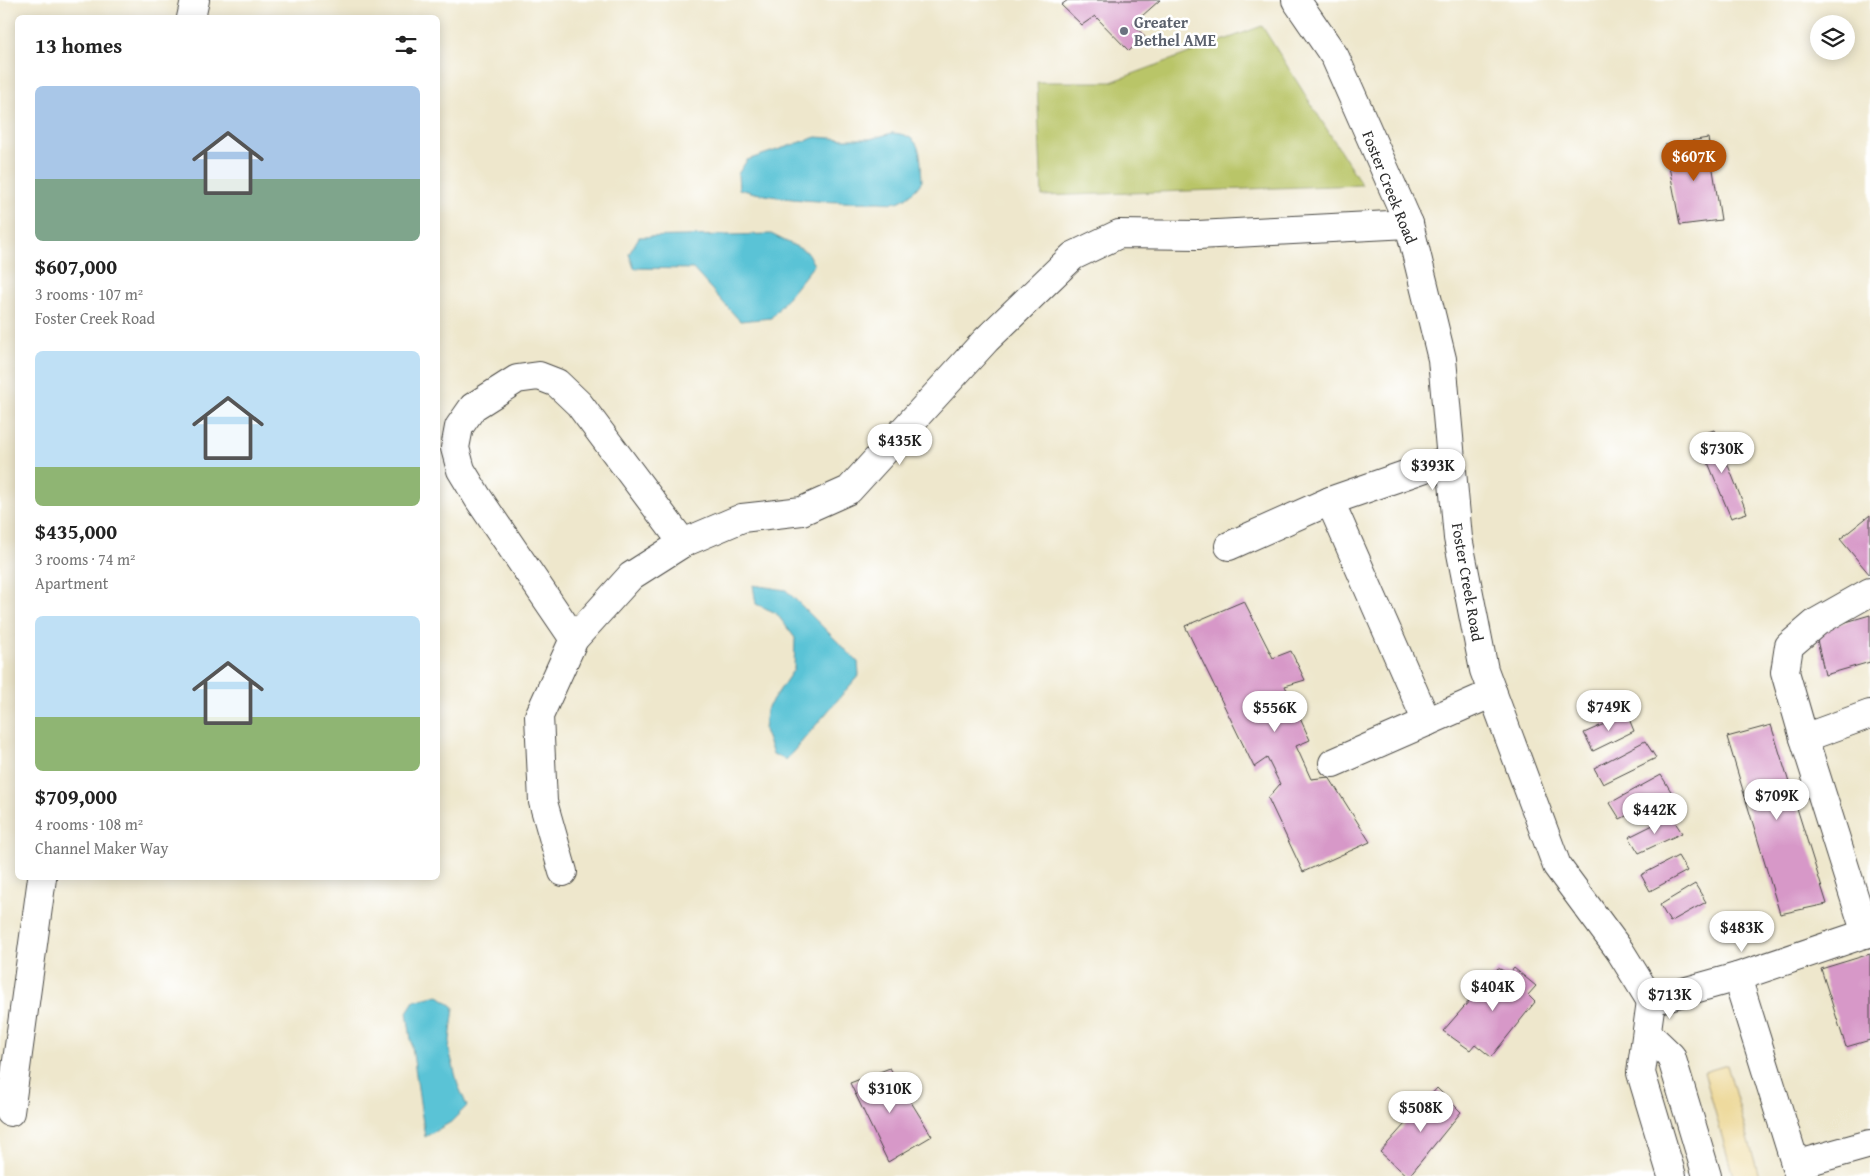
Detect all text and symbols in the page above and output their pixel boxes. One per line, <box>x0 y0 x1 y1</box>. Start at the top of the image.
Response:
place label: Greater Bethel AME <box>1134 10 1217 52</box>
map controls <box>1810 15 1855 60</box>
button: layers <box>1810 15 1855 60</box>
marker: Greater Bethel AME <box>1118 25 1130 37</box>
text: 13 homes <box>35 30 122 61</box>
icon: filters <box>392 31 420 59</box>
icon: home <box>183 118 273 208</box>
street label: Foster Creek Road <box>1356 127 1424 248</box>
pin: $607K <box>1659 140 1729 182</box>
text: $607K <box>1672 144 1716 168</box>
text: $607,000 <box>35 251 117 282</box>
text: 3 rooms · 107 m² <box>35 282 143 306</box>
text: Foster Creek Road <box>35 306 155 330</box>
icon: home <box>183 383 273 473</box>
pin: $435K <box>865 424 935 466</box>
text: $435K <box>878 428 922 452</box>
pin: $730K <box>1687 432 1757 474</box>
text: $730K <box>1700 436 1744 460</box>
pin: $393K <box>1398 448 1468 491</box>
text: $393K <box>1411 453 1455 477</box>
text: $435,000 <box>35 516 117 547</box>
street label: Foster Creek Road <box>1446 521 1490 644</box>
text: 3 rooms · 74 m² <box>35 547 135 571</box>
text: Apartment <box>35 571 108 595</box>
icon: home <box>183 648 273 738</box>
pin: $556K <box>1240 690 1310 733</box>
pin: $749K <box>1574 690 1644 732</box>
text: $749K <box>1587 694 1631 718</box>
text: $556K <box>1253 695 1297 719</box>
pin: $709K <box>1742 778 1812 821</box>
text: $709,000 <box>35 781 117 812</box>
text: $709K <box>1755 783 1799 807</box>
pin: $442K <box>1620 792 1690 835</box>
text: $442K <box>1633 797 1677 821</box>
text: 4 rooms · 108 m² <box>35 812 143 836</box>
text: Channel Maker Way <box>35 836 168 860</box>
pin: $483K <box>1707 910 1777 953</box>
text: $483K <box>1720 915 1764 939</box>
pin: $404K <box>1458 970 1528 1012</box>
text: $404K <box>1471 974 1515 998</box>
pin: $713K <box>1635 978 1705 1020</box>
text: $713K <box>1648 982 1692 1006</box>
pin: $310K <box>855 1072 925 1114</box>
text: $310K <box>868 1076 912 1100</box>
pin: $508K <box>1386 1090 1456 1133</box>
text: $508K <box>1399 1095 1443 1119</box>

